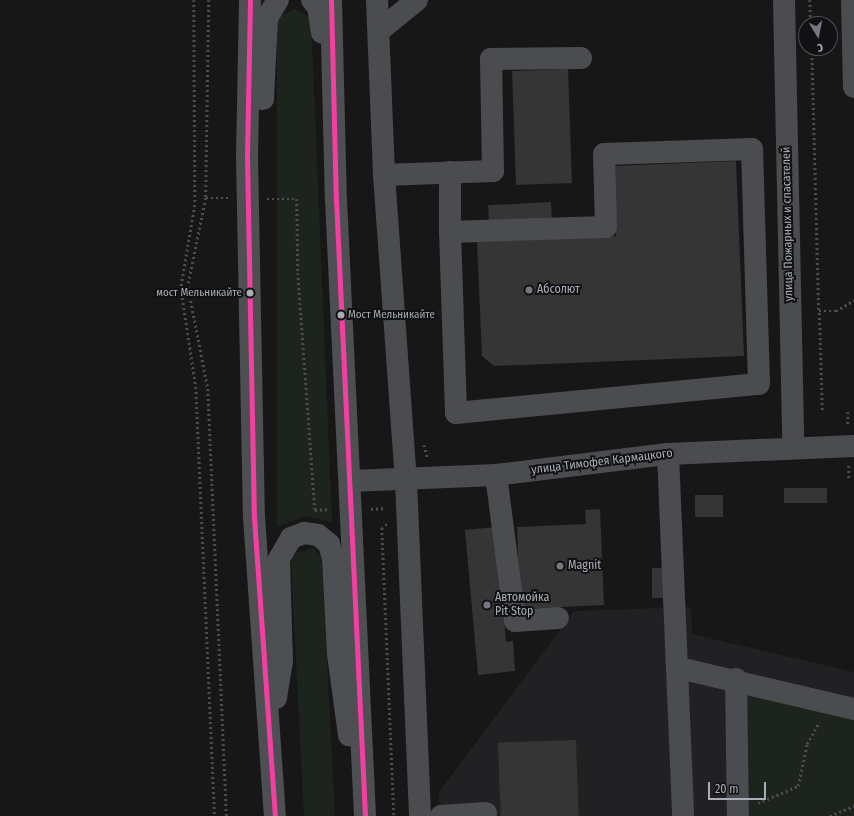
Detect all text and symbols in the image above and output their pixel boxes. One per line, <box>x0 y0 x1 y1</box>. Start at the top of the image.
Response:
north arrow <box>798 16 838 56</box>
text: С <box>816 40 824 54</box>
street label: улица Пожарных и спасателей <box>779 147 797 301</box>
place label: Абсолют <box>537 283 580 297</box>
marker: Абсолют <box>524 285 534 295</box>
place label: мост Мельникайте <box>156 286 242 300</box>
marker: мост Мельникайте <box>245 288 255 298</box>
place label: Мост Мельникайте <box>348 308 435 322</box>
marker: Мост Мельникайте <box>336 310 346 320</box>
street label: улица Тимофея Кармацкого <box>531 446 673 478</box>
place label: Magnit <box>568 559 601 573</box>
marker: Magnit <box>555 561 565 571</box>
place label: Автомойка Pit Stop <box>495 591 549 619</box>
marker: Автомойка Pit Stop <box>482 600 492 610</box>
scale bar <box>710 774 768 800</box>
text: 20 m <box>715 782 739 796</box>

